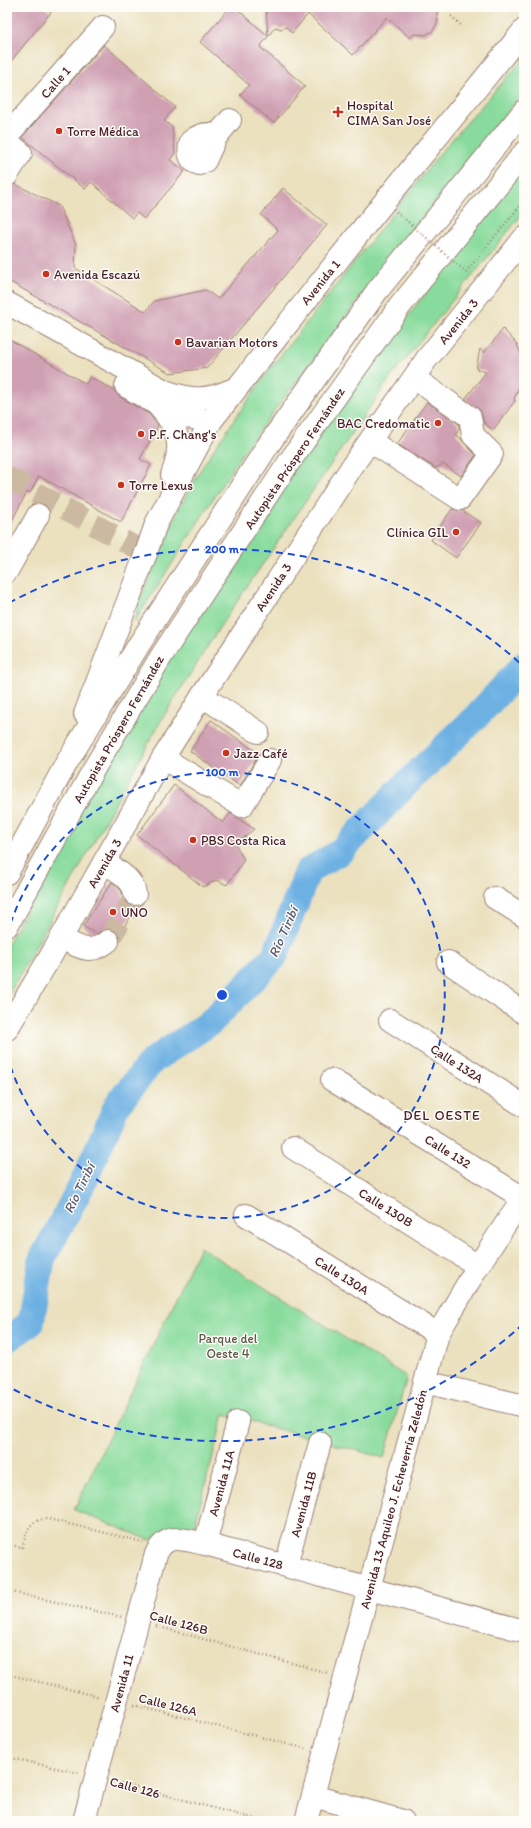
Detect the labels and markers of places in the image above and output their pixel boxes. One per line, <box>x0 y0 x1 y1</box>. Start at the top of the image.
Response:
place label: Hospital CIMA San José <box>347 98 431 128</box>
marker: Hospital CIMA San José <box>332 106 344 118</box>
place label: Torre Médica <box>67 124 139 139</box>
marker: Torre Médica <box>54 126 64 136</box>
place label: Avenida Escazú <box>54 267 140 282</box>
marker: Avenida Escazú <box>41 269 51 279</box>
place label: Bavarian Motors <box>186 335 278 350</box>
marker: Bavarian Motors <box>173 337 183 347</box>
place label: BAC Credomatic <box>337 416 430 431</box>
marker: BAC Credomatic <box>433 418 443 428</box>
place label: P.F. Chang's <box>149 427 217 442</box>
marker: P.F. Chang's <box>136 429 146 439</box>
place label: Torre Lexus <box>129 478 193 493</box>
marker: Torre Lexus <box>116 480 126 490</box>
place label: Clínica GIL <box>387 525 448 540</box>
marker: Clínica GIL <box>451 527 461 537</box>
place label: Jazz Café <box>234 746 288 761</box>
marker: Jazz Café <box>221 748 231 758</box>
place label: PBS Costa Rica <box>201 833 286 848</box>
marker: PBS Costa Rica <box>188 835 198 845</box>
place label: UNO <box>121 905 148 920</box>
marker: UNO <box>108 907 118 917</box>
centre of rings <box>215 988 229 1002</box>

